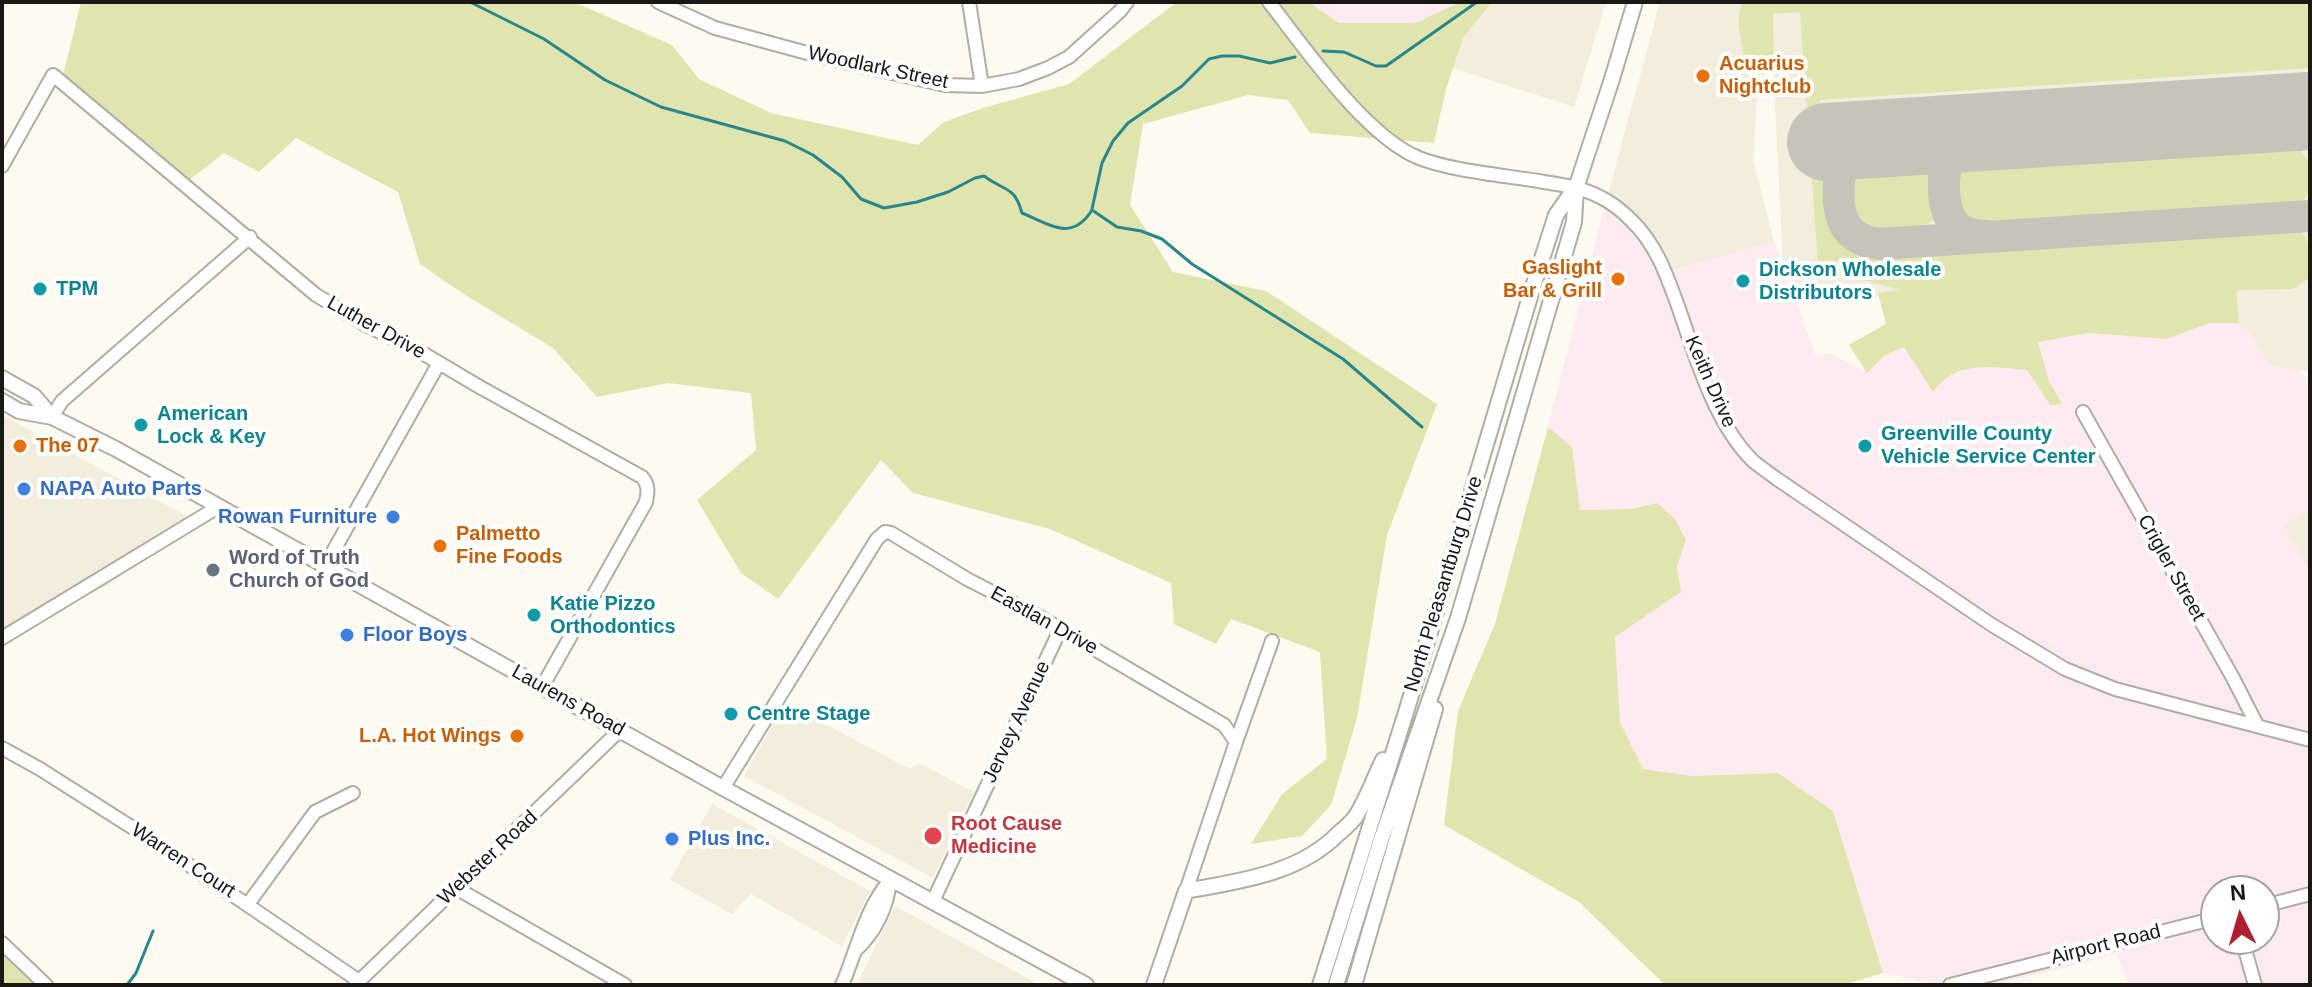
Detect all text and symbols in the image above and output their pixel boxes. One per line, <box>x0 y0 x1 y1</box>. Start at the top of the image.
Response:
street label: Woodlark Street <box>806 41 950 95</box>
place label: Acuarius Nightclub <box>1719 52 1811 99</box>
marker: Acuarius Nightclub <box>1694 67 1712 85</box>
place label: Gaslight Bar & Grill <box>1503 256 1602 303</box>
place label: Dickson Wholesale Distributors <box>1759 258 1941 305</box>
marker: Gaslight Bar & Grill <box>1609 270 1627 288</box>
marker: Dickson Wholesale Distributors <box>1734 272 1752 290</box>
place label: TPM <box>56 277 98 301</box>
marker: TPM <box>31 280 49 298</box>
street label: Luther Drive <box>323 291 429 365</box>
street label: Keith Drive <box>1679 332 1741 432</box>
place label: American Lock & Key <box>157 402 266 449</box>
marker: American Lock & Key <box>132 416 150 434</box>
place label: Greenville County Vehicle Service Center <box>1881 422 2096 469</box>
place label: The 07 <box>36 434 99 458</box>
marker: The 07 <box>11 437 29 455</box>
marker: Greenville County Vehicle Service Center <box>1856 437 1874 455</box>
street label: North Pleasantburg Drive <box>1400 473 1488 695</box>
place label: NAPA Auto Parts <box>40 477 202 501</box>
marker: NAPA Auto Parts <box>15 480 33 498</box>
place label: Rowan Furniture <box>218 505 377 529</box>
marker: Rowan Furniture <box>384 508 402 526</box>
street label: Crigler Street <box>2132 511 2210 625</box>
place label: Palmetto Fine Foods <box>456 522 563 569</box>
marker: Palmetto Fine Foods <box>431 537 449 555</box>
place label: Word of Truth Church of God <box>229 546 369 593</box>
marker: Word of Truth Church of God <box>204 561 222 579</box>
street label: Eastlan Drive <box>986 582 1102 660</box>
place label: Katie Pizzo Orthodontics <box>550 592 676 639</box>
marker: Katie Pizzo Orthodontics <box>525 606 543 624</box>
place label: Floor Boys <box>363 623 467 647</box>
marker: Floor Boys <box>338 626 356 644</box>
street label: Jervey Avenue <box>978 657 1056 787</box>
street label: Laurens Road <box>507 660 629 742</box>
place label: Centre Stage <box>747 702 870 726</box>
marker: Centre Stage <box>722 705 740 723</box>
place label: L.A. Hot Wings <box>359 724 501 748</box>
marker: L.A. Hot Wings <box>508 727 526 745</box>
street label: Webster Road <box>433 806 543 910</box>
place label: Root Cause Medicine <box>951 812 1062 859</box>
street label: Warren Court <box>126 818 240 904</box>
marker: Root Cause Medicine <box>922 825 944 847</box>
place label: Plus Inc. <box>688 827 770 851</box>
marker: Plus Inc. <box>663 830 681 848</box>
north arrow <box>2200 875 2280 955</box>
text: N <box>2229 879 2247 906</box>
street label: Airport Road <box>2049 920 2163 970</box>

